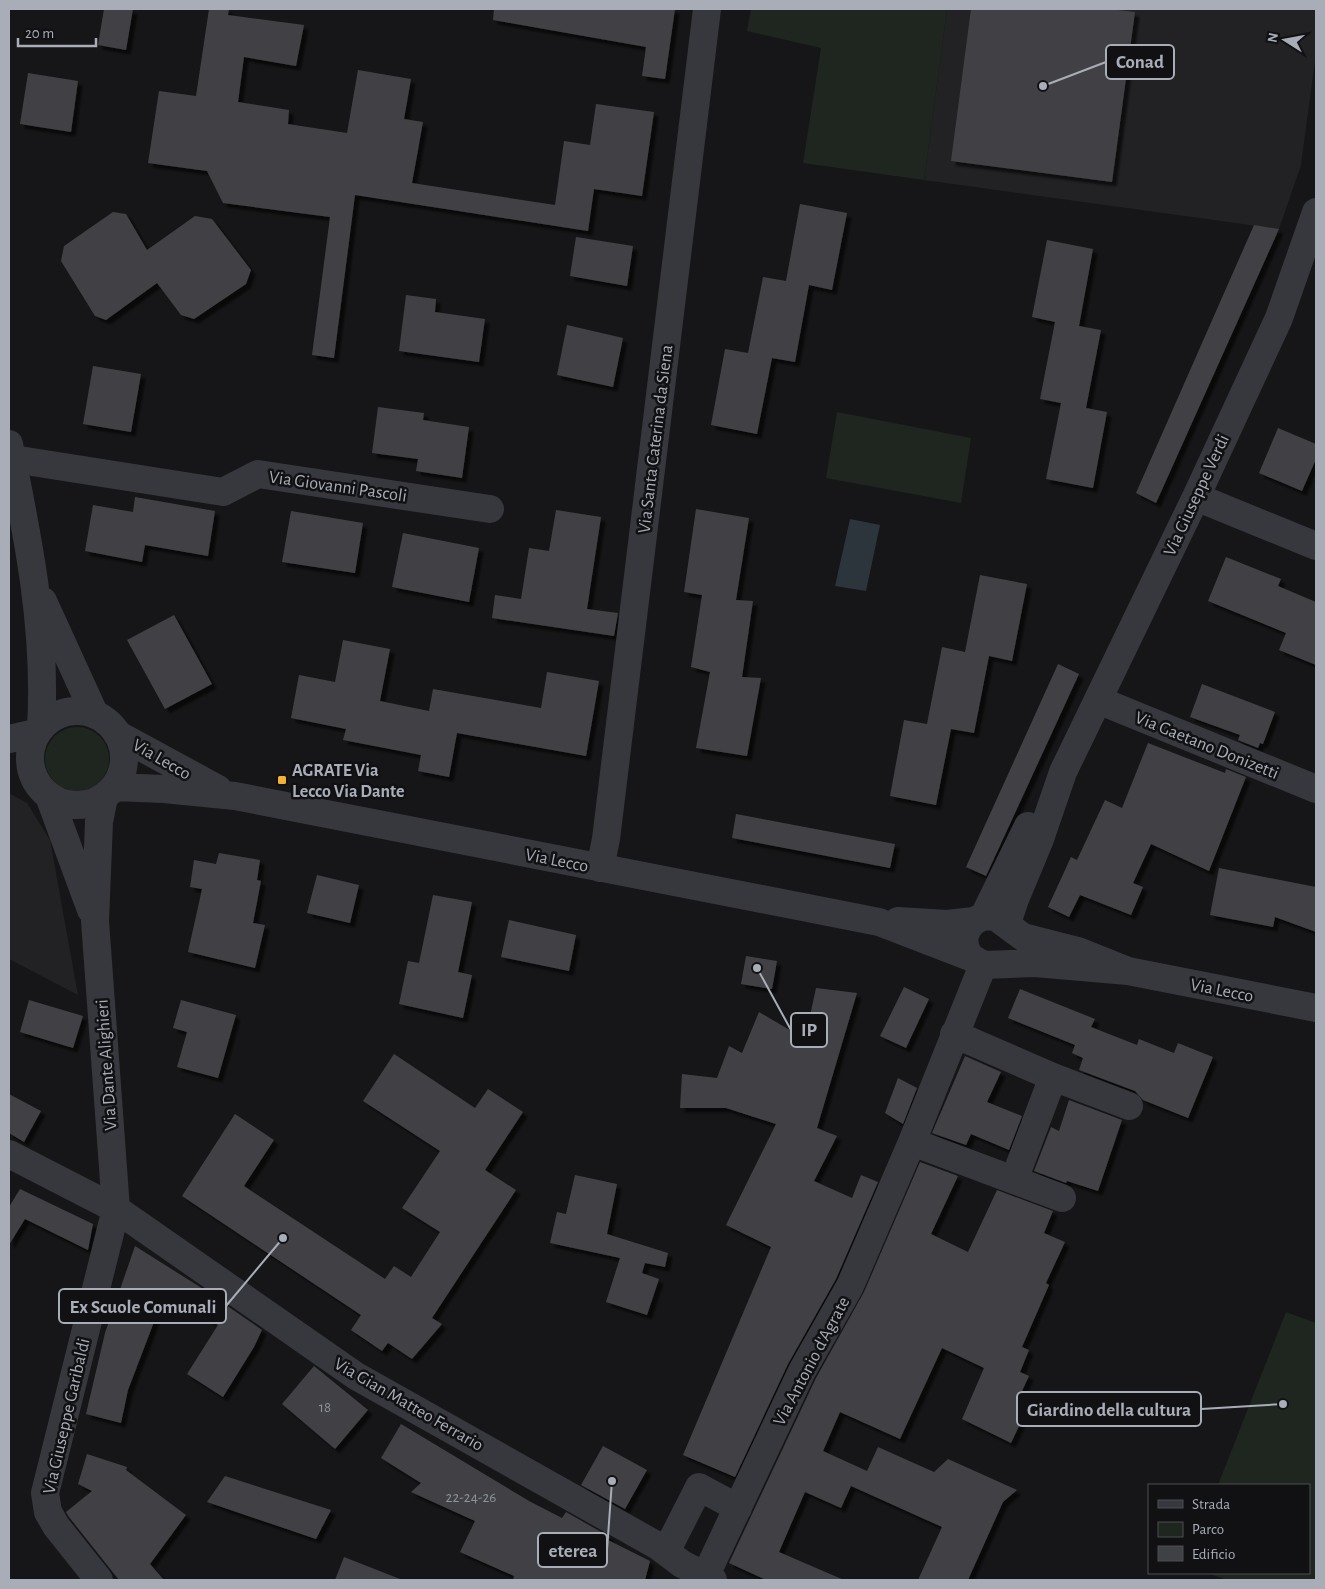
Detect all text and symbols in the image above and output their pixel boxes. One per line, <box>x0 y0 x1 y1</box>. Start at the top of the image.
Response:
scale bar <box>18 15 95 47</box>
north arrow <box>1260 15 1310 65</box>
text: 20 m <box>25 26 54 41</box>
text: N <box>1265 32 1281 44</box>
callout: Conad <box>1106 45 1174 79</box>
text: Conad <box>1116 53 1164 72</box>
street label: Via Santa Caterina da Siena <box>635 344 677 534</box>
street label: Via Giuseppe Verdi <box>1161 432 1233 559</box>
street label: Via Giovanni Pascoli <box>268 468 408 506</box>
street label: Via Gaetano Donizetti <box>1132 709 1281 783</box>
street label: Via Lecco <box>129 736 194 784</box>
place label: AGRATE Via Lecco Via Dante <box>292 762 405 801</box>
marker: AGRATE Via Lecco Via Dante <box>276 774 288 786</box>
street label: Via Lecco <box>524 846 590 876</box>
street label: Via Lecco <box>1189 976 1255 1006</box>
street label: Via Dante Alighieri <box>93 999 121 1131</box>
callout: IP <box>791 1013 827 1047</box>
text: IP <box>801 1021 818 1040</box>
callout: Ex Scuole Comunali <box>59 1289 226 1323</box>
street label: Via Antonio d'Agrate <box>770 1294 853 1429</box>
text: Ex Scuole Comunali <box>70 1298 217 1317</box>
street label: Via Giuseppe Garibaldi <box>40 1337 94 1496</box>
street label: Via Gian Matteo Ferrario <box>331 1355 486 1455</box>
callout: Giardino della cultura <box>1017 1392 1201 1426</box>
house number: 18 <box>319 1400 331 1415</box>
text: Giardino della cultura <box>1027 1401 1191 1420</box>
legend <box>1148 1484 1310 1574</box>
house number: 22-24-26 <box>446 1490 496 1505</box>
text: Strada <box>1192 1497 1230 1512</box>
text: Parco <box>1192 1522 1224 1537</box>
callout: eterea <box>538 1533 607 1567</box>
text: eterea <box>549 1542 597 1561</box>
text: Edificio <box>1192 1547 1235 1562</box>

